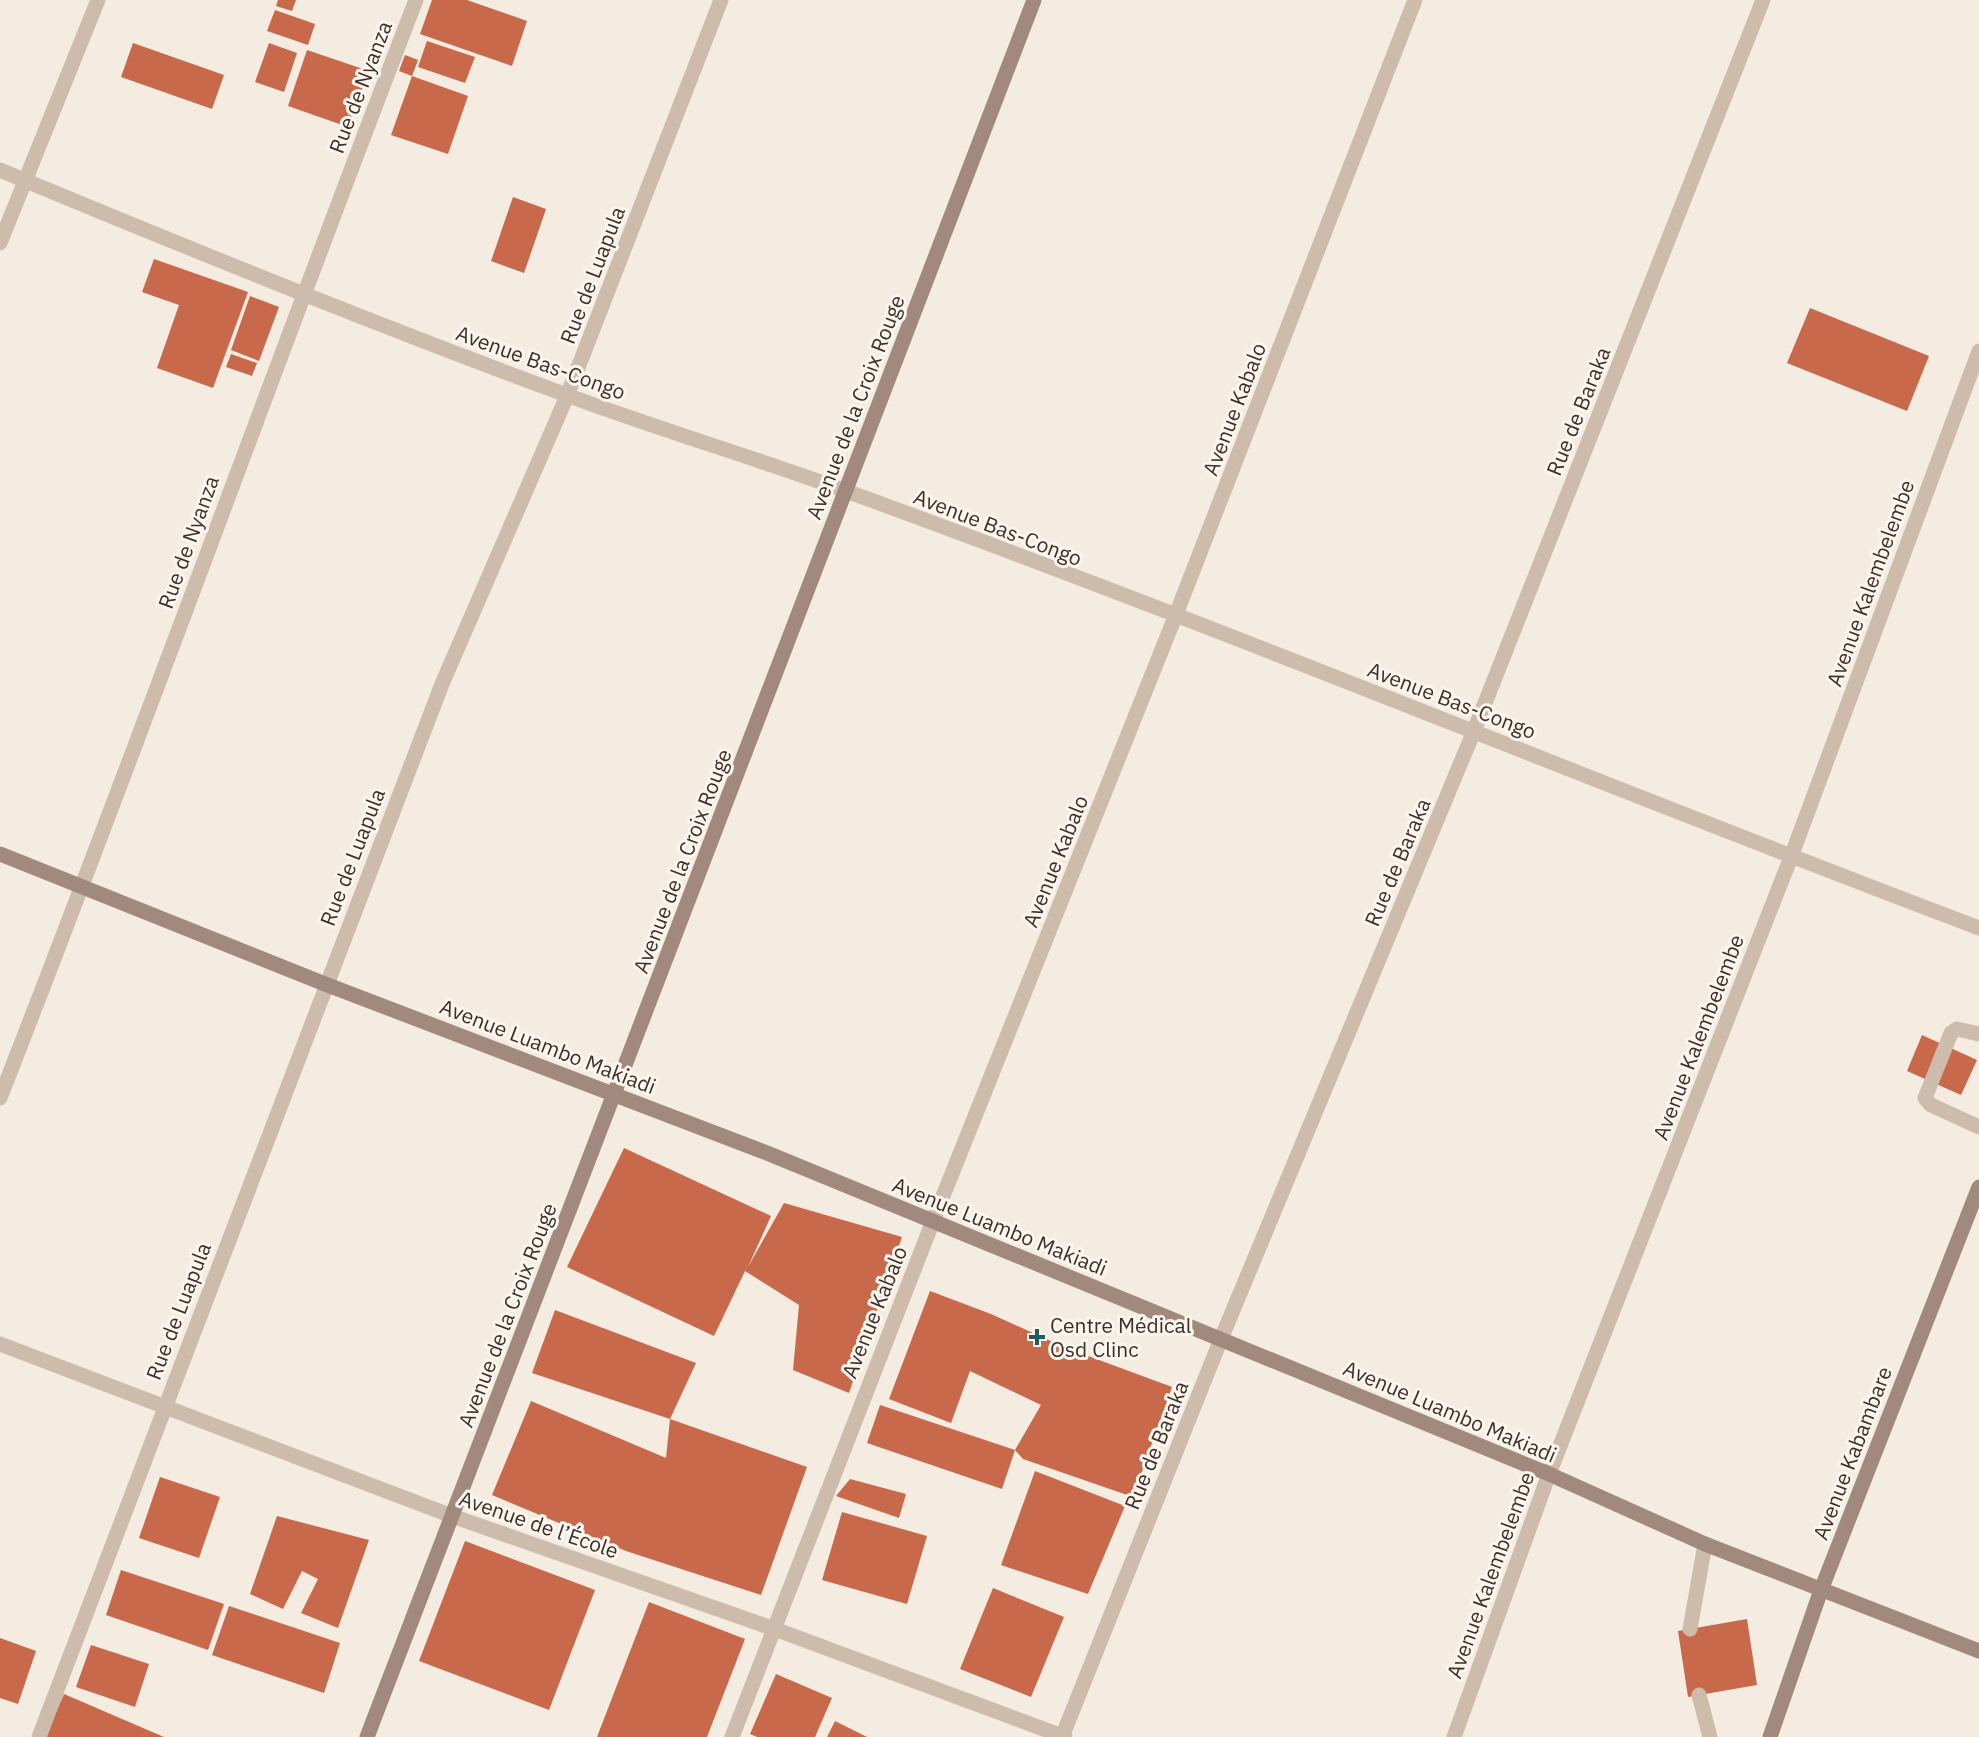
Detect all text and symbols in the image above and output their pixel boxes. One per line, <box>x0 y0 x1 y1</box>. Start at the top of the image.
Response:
street label: Rue de Nyanza <box>322 17 398 157</box>
street label: Rue de Luapula <box>553 202 631 348</box>
street label: Avenue de la Croix Rouge <box>799 291 911 523</box>
street label: Avenue Bas-Congo <box>452 318 630 406</box>
street label: Avenue Kabalo <box>1196 339 1272 479</box>
street label: Rue de Baraka <box>1539 342 1617 480</box>
street label: Rue de Nyanza <box>151 472 225 612</box>
street label: Avenue Kalembelembe <box>1820 476 1920 690</box>
street label: Avenue Bas-Congo <box>910 482 1086 572</box>
street label: Avenue Bas-Congo <box>1364 655 1540 745</box>
street label: Avenue de la Croix Rouge <box>626 745 738 977</box>
street label: Rue de Luapula <box>313 784 391 930</box>
street label: Avenue Kabalo <box>1016 791 1094 931</box>
street label: Rue de Baraka <box>1357 794 1437 930</box>
street label: Avenue Kalembelembe <box>1646 930 1750 1144</box>
street label: Avenue Luambo Makiadi <box>436 992 660 1100</box>
street label: Avenue Luambo Makiadi <box>889 1170 1111 1282</box>
street label: Avenue de la Croix Rouge <box>451 1199 563 1431</box>
street label: Rue de Luapula <box>139 1238 217 1384</box>
street label: Avenue Kabalo <box>835 1242 913 1382</box>
place label: Centre Médical Osd Clinc <box>1050 1311 1192 1363</box>
marker: Centre Médical Osd Clinc <box>1028 1328 1046 1346</box>
street label: Avenue Luambo Makiadi <box>1339 1353 1561 1469</box>
street label: Avenue Kabambare <box>1806 1362 1898 1544</box>
street label: Rue de Baraka <box>1117 1376 1195 1514</box>
street label: Avenue Kalembelembe <box>1440 1468 1540 1682</box>
street label: Avenue de l’École <box>456 1484 622 1564</box>

